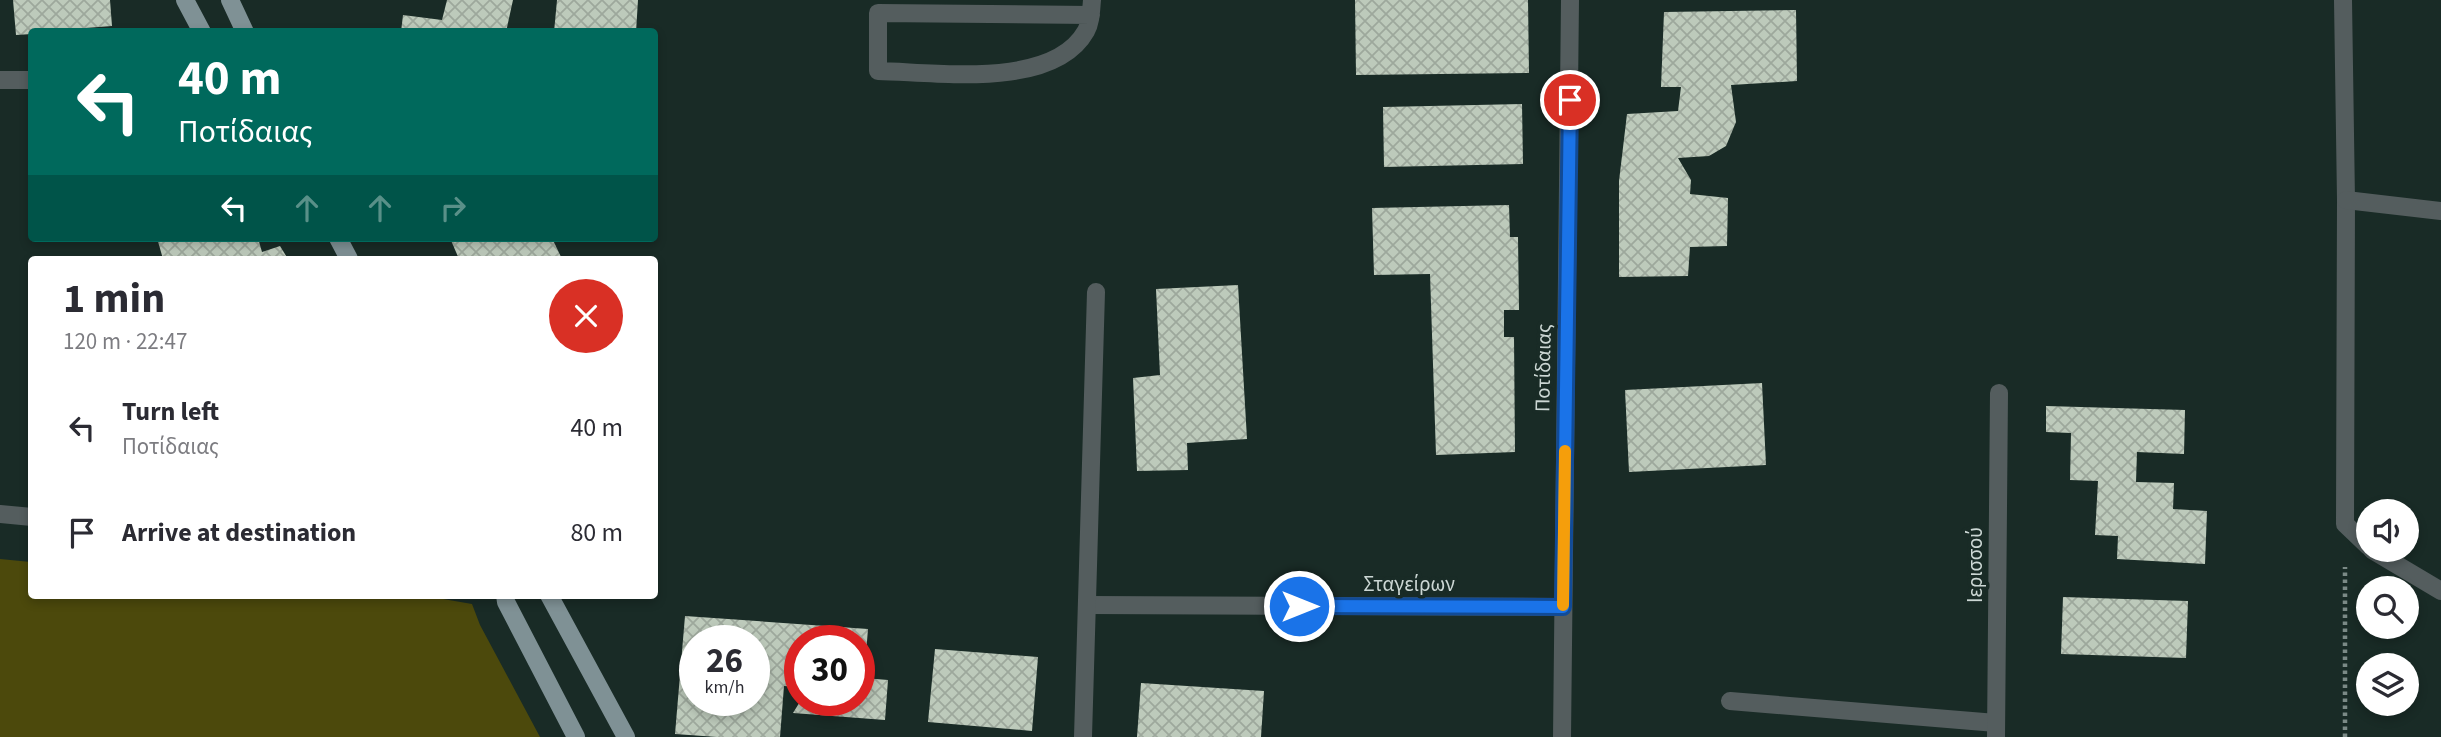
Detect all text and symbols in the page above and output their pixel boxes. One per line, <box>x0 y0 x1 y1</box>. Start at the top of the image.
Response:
text: 40 m <box>178 44 282 114</box>
icon: left <box>63 56 154 147</box>
pin <box>1540 70 1600 130</box>
icon: arrive <box>1551 81 1589 119</box>
text: Ποτίδαιας <box>178 109 313 155</box>
icon: left <box>215 189 253 227</box>
icon: ahead <box>288 189 326 227</box>
icon: ahead <box>361 189 399 227</box>
icon: right <box>434 189 472 227</box>
text: 1 min <box>63 269 165 329</box>
button: close <box>549 279 623 353</box>
street label: Ποτίδαιας <box>1527 323 1559 413</box>
text: 120 m · 22:47 <box>63 325 187 358</box>
text: Turn left <box>122 393 219 430</box>
icon: left <box>63 409 101 447</box>
text: 40 m <box>570 409 623 446</box>
text: Ποτίδαιας <box>122 430 219 463</box>
map controls <box>2356 499 2419 716</box>
button: sound <box>2356 499 2419 562</box>
icon: arrive <box>63 514 101 552</box>
text: Arrive at destination <box>122 514 356 551</box>
text: 80 m <box>570 514 623 551</box>
street label: Ιερισσού <box>1960 527 1990 603</box>
position arrow <box>1262 569 1336 643</box>
street label: Σταγείρων <box>1363 569 1455 599</box>
button: search <box>2356 576 2419 639</box>
speed limit sign: 30 <box>784 625 875 716</box>
text: 26 <box>706 636 743 686</box>
button: layers <box>2356 653 2419 716</box>
text: km/h <box>705 675 744 700</box>

